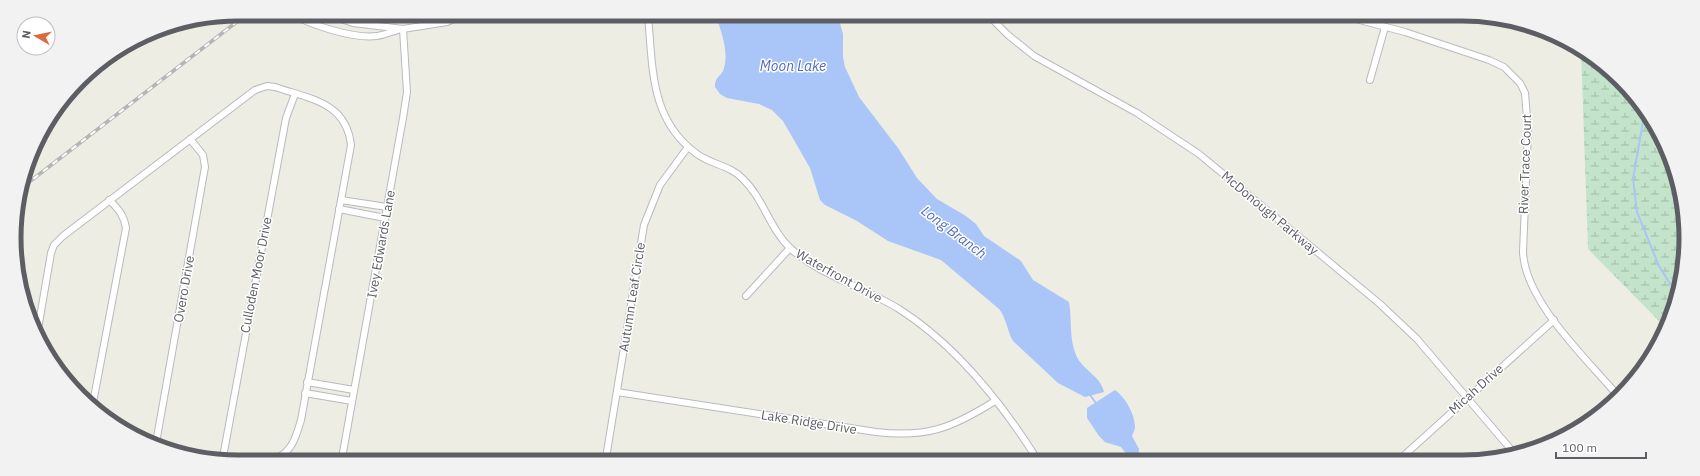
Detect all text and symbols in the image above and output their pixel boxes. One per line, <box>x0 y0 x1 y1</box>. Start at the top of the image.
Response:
north arrow <box>16 16 56 56</box>
text: N <box>19 29 34 39</box>
water label: Moon Lake <box>760 57 826 75</box>
street label: River Trace Court <box>1515 114 1535 214</box>
street label: McDonough Parkway <box>1218 167 1323 259</box>
street label: Ivey Edwards Lane <box>363 189 399 299</box>
water label: Long Branch <box>918 202 990 262</box>
street label: Culloden Moor Drive <box>236 215 276 335</box>
street label: Autumn Leaf Circle <box>615 241 649 353</box>
street label: Waterfront Drive <box>793 245 885 307</box>
street label: Overo Drive <box>170 254 198 324</box>
street label: Micah Drive <box>1445 360 1507 418</box>
street label: Lake Ridge Drive <box>760 406 858 438</box>
scale bar <box>1556 434 1646 460</box>
text: 100 m <box>1562 440 1597 455</box>

